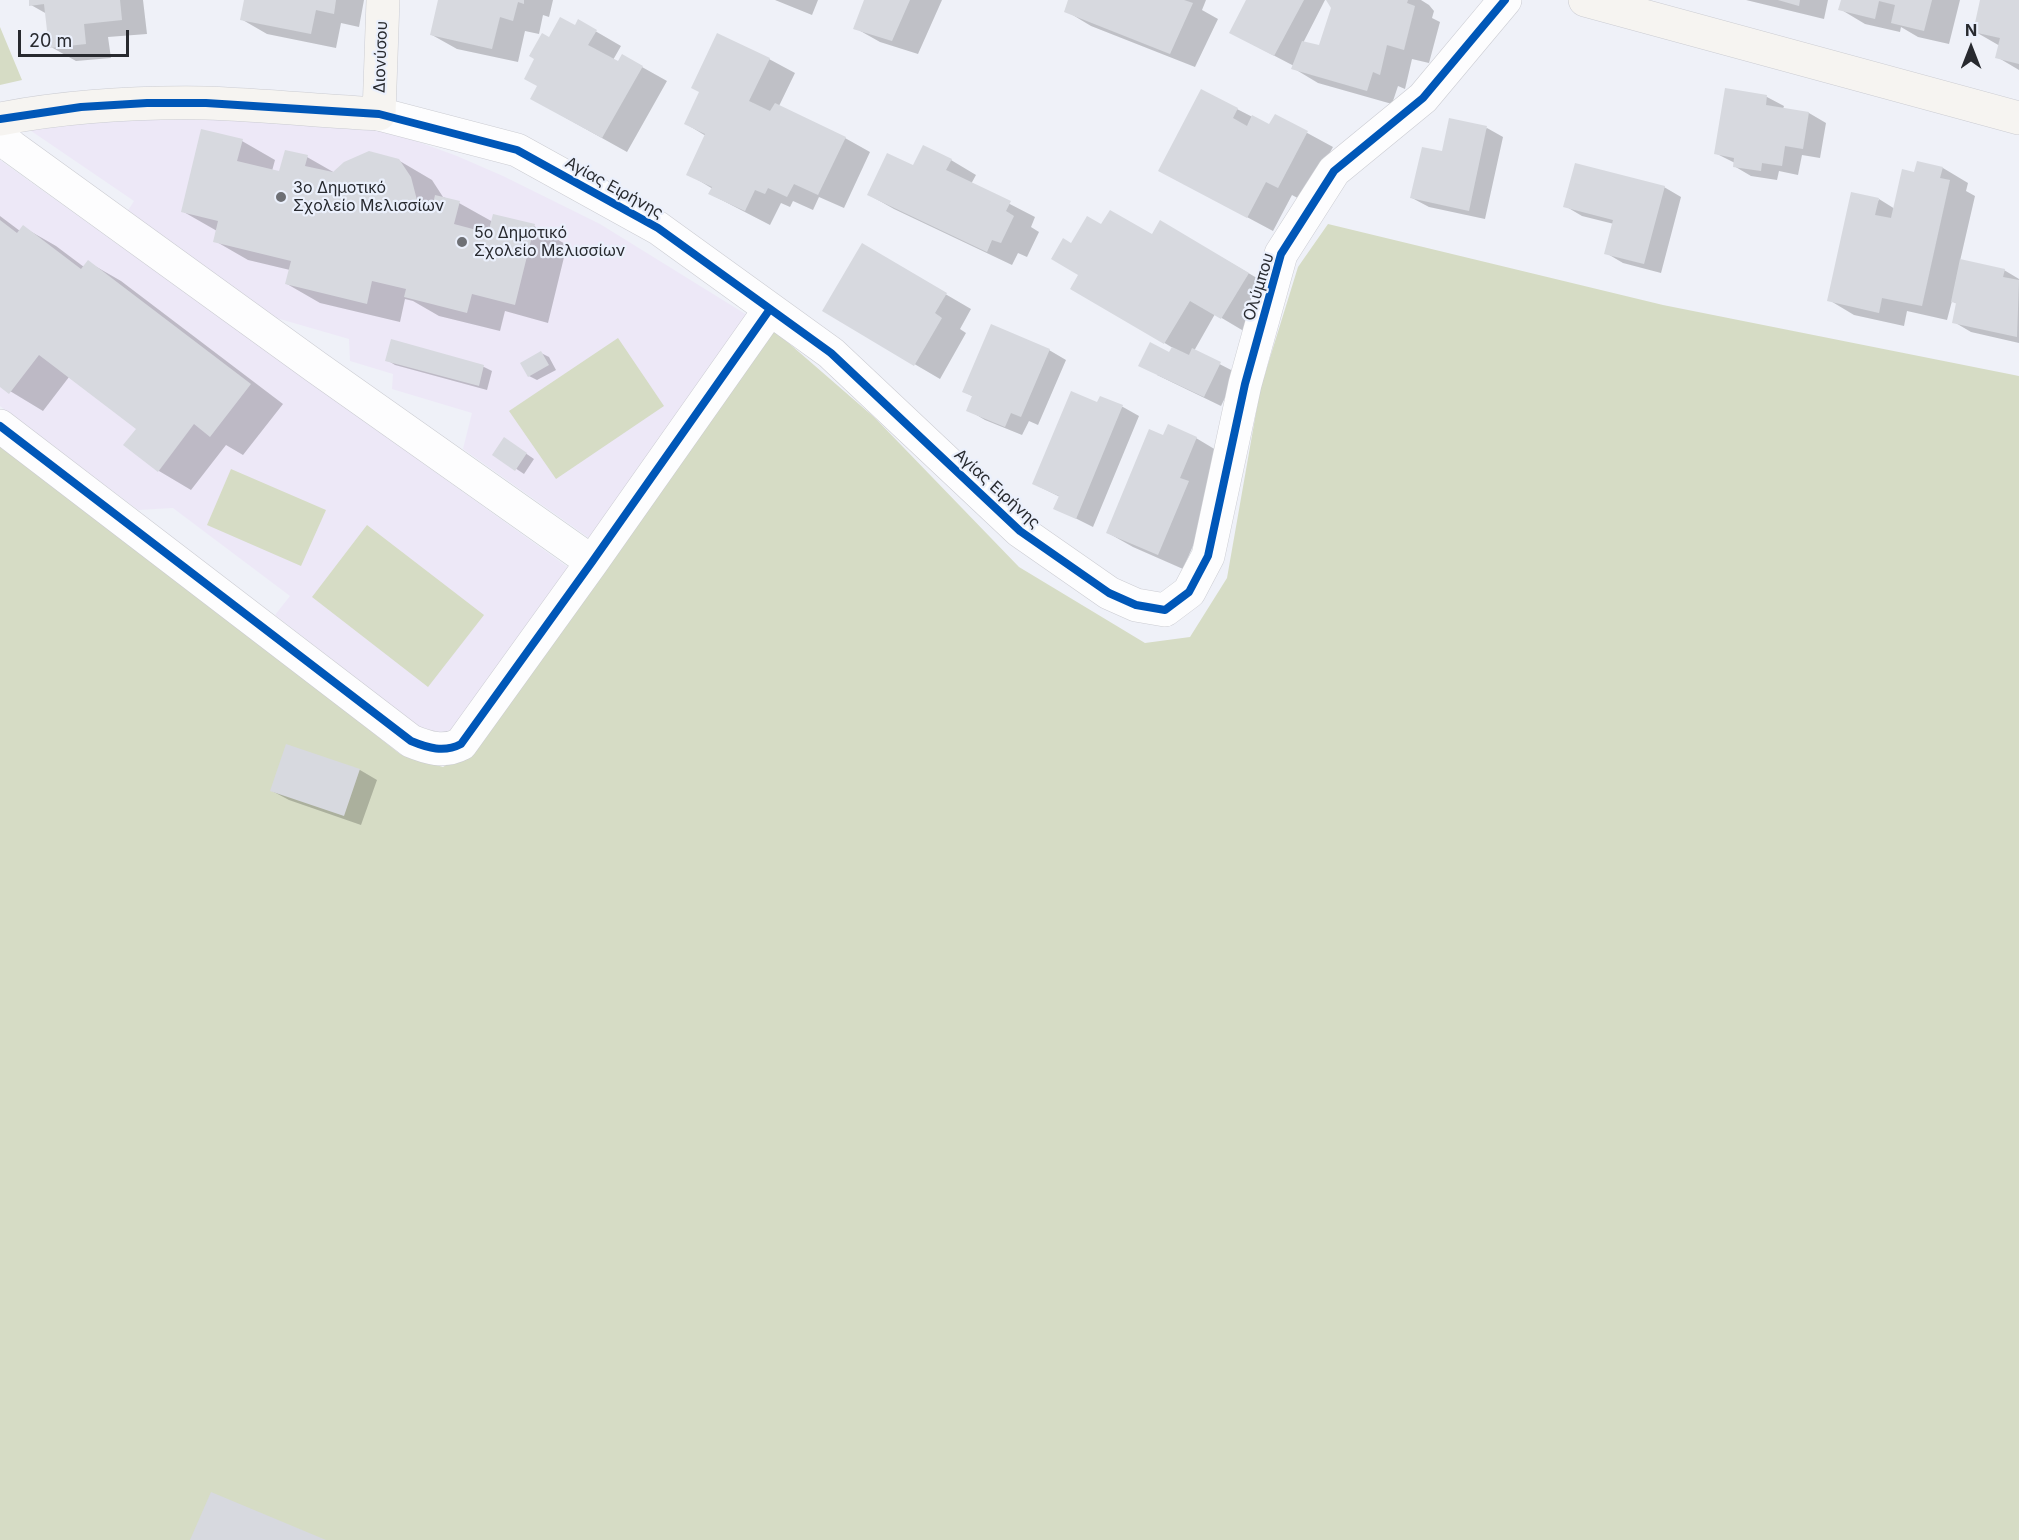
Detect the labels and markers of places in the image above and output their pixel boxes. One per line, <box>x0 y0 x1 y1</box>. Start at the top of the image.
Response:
place label: 3ο Δημοτικό Σχολείο Μελισσίων <box>293 178 444 216</box>
marker: 3ο Δημοτικό Σχολείο Μελισσίων <box>274 190 288 204</box>
place label: 5ο Δημοτικό Σχολείο Μελισσίων <box>474 223 625 261</box>
marker: 5ο Δημοτικό Σχολείο Μελισσίων <box>455 235 469 249</box>

